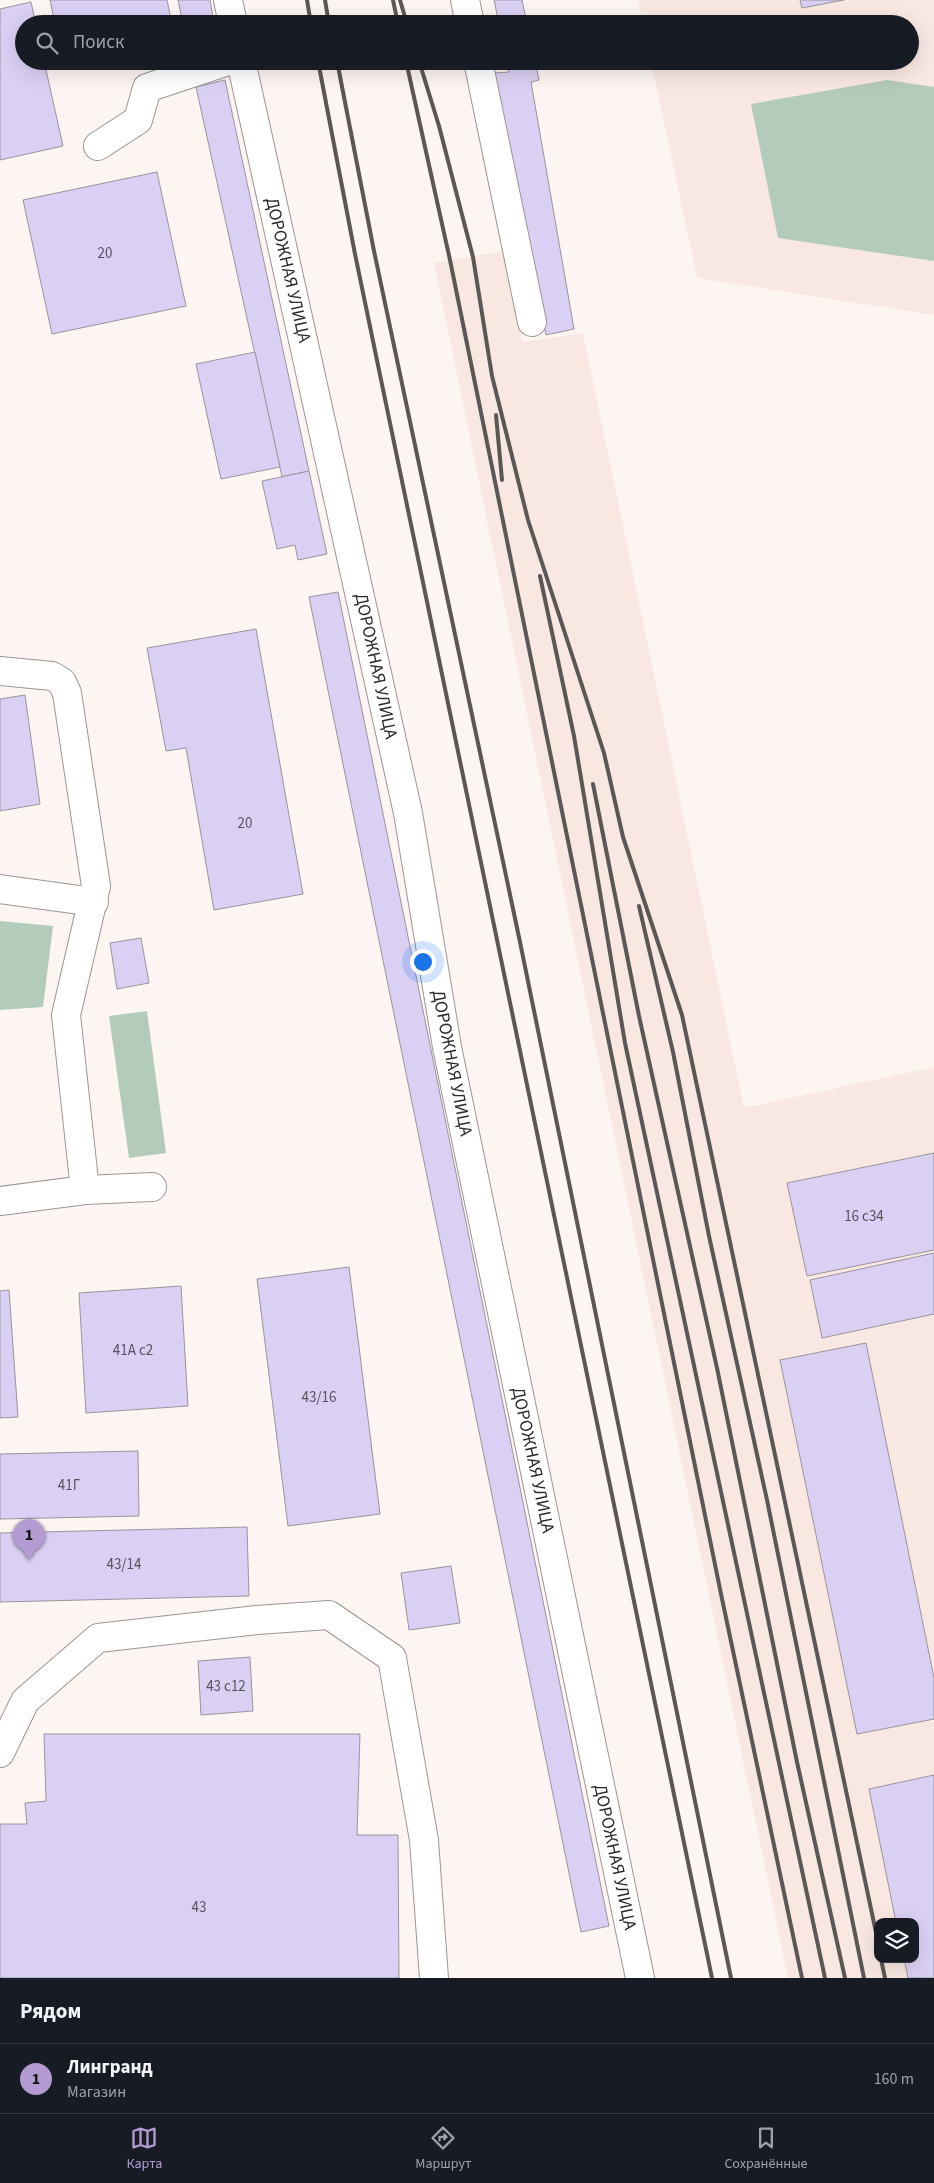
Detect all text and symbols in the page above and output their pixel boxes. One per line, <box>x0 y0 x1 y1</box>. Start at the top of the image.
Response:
search box <box>15 15 919 70</box>
icon: search <box>33 29 61 57</box>
text: Поиск <box>73 29 124 56</box>
street label: ДОРОЖНАЯ УЛИЦА <box>259 195 317 345</box>
house number: 20 <box>98 243 112 264</box>
street label: ДОРОЖНАЯ УЛИЦА <box>348 591 404 741</box>
house number: 20 <box>238 813 252 834</box>
your location <box>410 949 436 975</box>
street label: ДОРОЖНАЯ УЛИЦА <box>426 988 478 1138</box>
house number: 16 с34 <box>844 1206 884 1227</box>
house number: 41А с2 <box>113 1340 153 1361</box>
street label: ДОРОЖНАЯ УЛИЦА <box>505 1385 561 1535</box>
house number: 43/16 <box>301 1387 337 1408</box>
house number: 41Г <box>58 1475 81 1496</box>
pin: 1 <box>13 1519 45 1560</box>
house number: 43/14 <box>106 1554 142 1575</box>
house number: 43 с12 <box>206 1676 246 1697</box>
street label: ДОРОЖНАЯ УЛИЦА <box>587 1782 643 1932</box>
house number: 43 <box>192 1897 206 1918</box>
map controls <box>874 1918 919 1963</box>
button: layers <box>874 1918 919 1963</box>
text: Рядом <box>20 1996 81 2026</box>
text: Лингранд <box>67 2054 153 2081</box>
text: 1 <box>32 2068 40 2090</box>
text: 160 m <box>874 2068 914 2090</box>
text: Магазин <box>67 2081 126 2103</box>
tab: Карта <box>126 2124 162 2174</box>
tab: Маршрут <box>415 2124 471 2174</box>
tab: Сохранённые <box>724 2124 808 2174</box>

